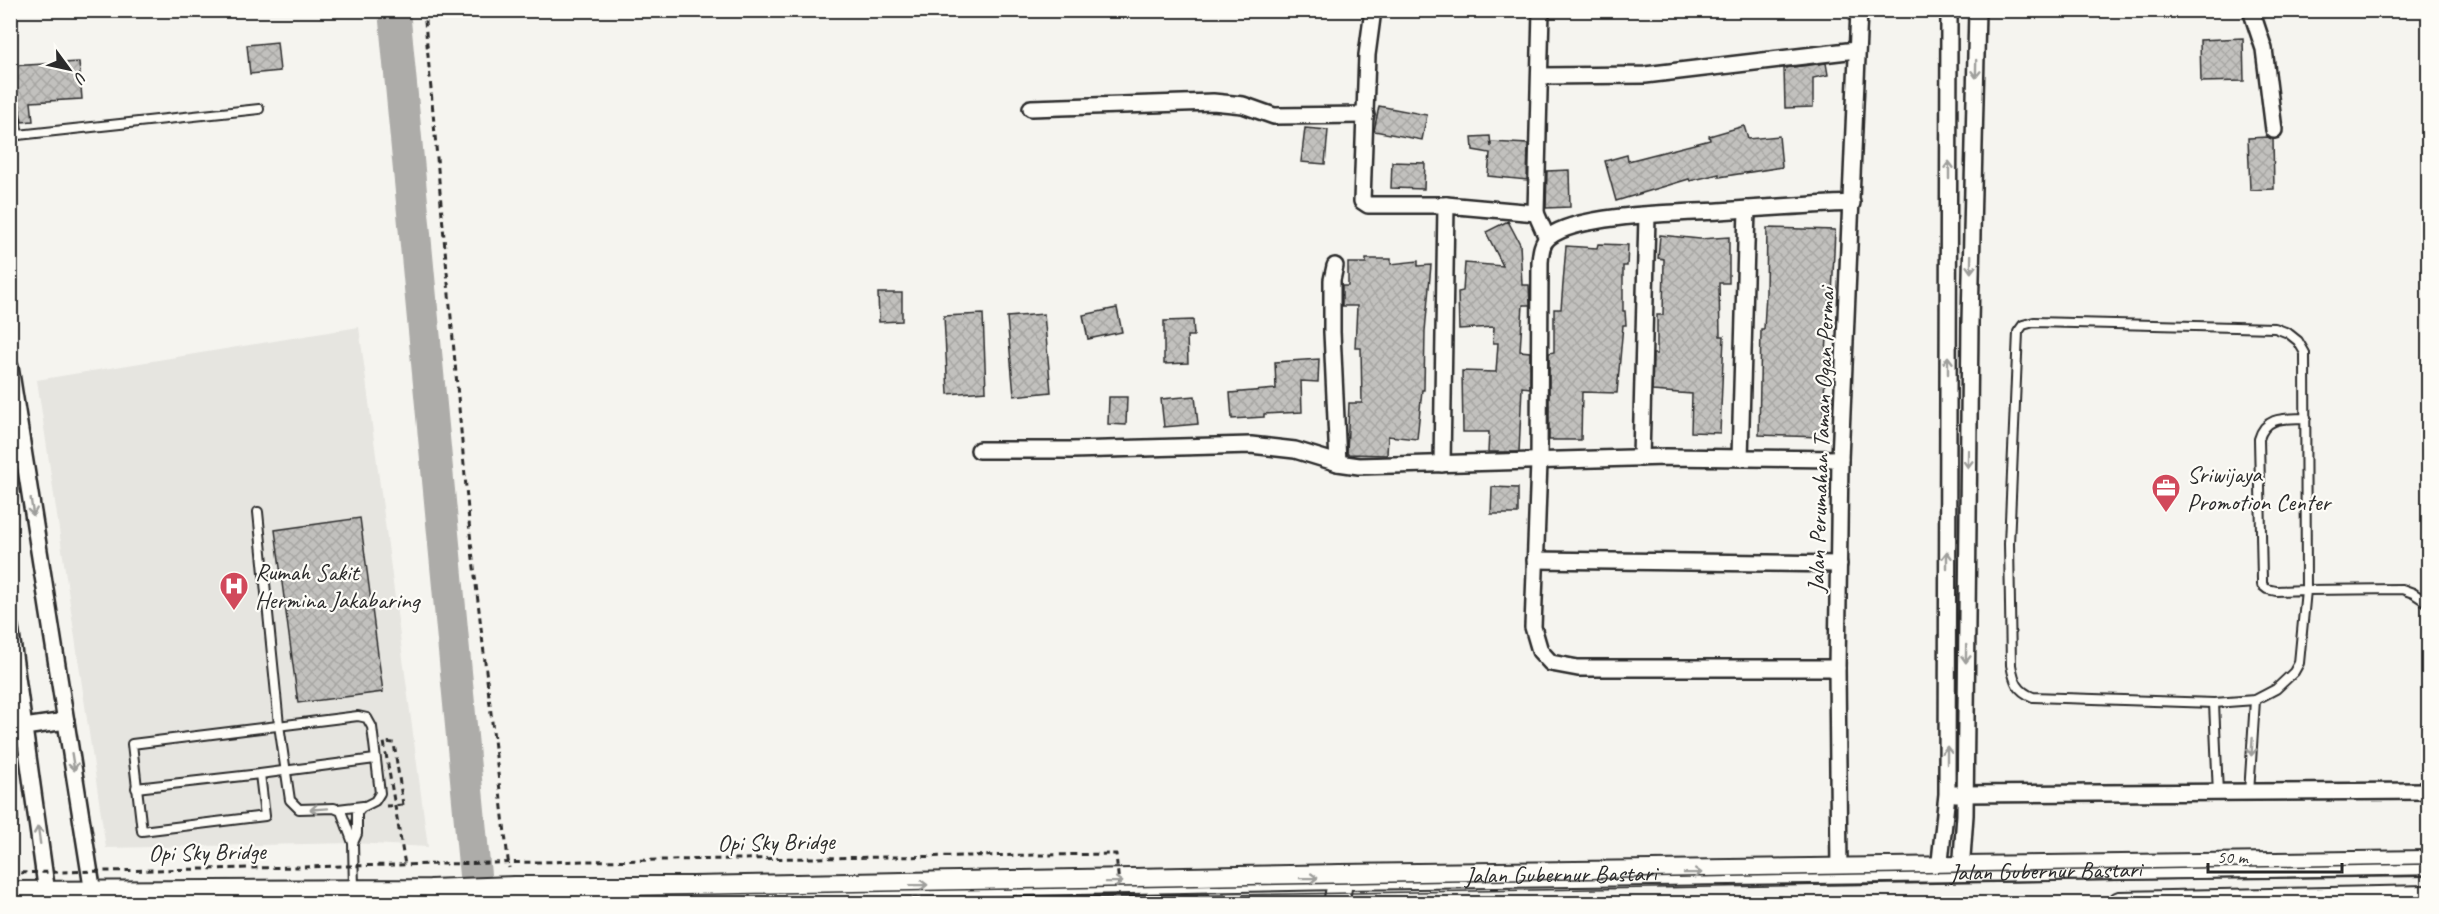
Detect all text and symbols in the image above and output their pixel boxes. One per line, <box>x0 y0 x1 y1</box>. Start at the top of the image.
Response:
north arrow <box>39 39 99 99</box>
one-way arrow <box>1970 58 1981 78</box>
text: U <box>68 68 91 88</box>
one-way arrow <box>1943 161 1955 181</box>
one-way arrow <box>1965 253 1977 273</box>
street label: Jalan Perumahan Taman Ogan Permai <box>1801 284 1841 594</box>
one-way arrow <box>1942 356 1954 376</box>
one-way arrow <box>1962 448 1974 468</box>
place label: Sriwijaya Promotion Center <box>2187 459 2333 517</box>
office icon: Sriwijaya Promotion Center <box>2150 472 2182 514</box>
one-way arrow <box>27 497 38 517</box>
one-way arrow <box>1941 551 1953 571</box>
place label: Rumah Sakit Hermina Jakabaring <box>255 557 422 615</box>
hospital icon: Rumah Sakit Hermina Jakabaring <box>218 570 250 612</box>
one-way arrow <box>1960 643 1972 663</box>
one-way arrow <box>2247 736 2258 756</box>
one-way arrow <box>1941 746 1953 766</box>
one-way arrow <box>68 752 79 772</box>
one-way arrow <box>309 803 329 814</box>
one-way arrow <box>33 826 44 846</box>
street label: Opi Sky Bridge <box>717 826 837 858</box>
street label: Opi Sky Bridge <box>148 836 268 868</box>
scale bar <box>2208 836 2342 874</box>
text: 50 m <box>2217 846 2250 868</box>
street label: Jalan Gubernur Bastari <box>1949 854 2144 887</box>
street label: Jalan Gubernur Bastari <box>1464 858 1659 890</box>
one-way arrow <box>1683 867 1703 879</box>
one-way arrow <box>1299 872 1319 884</box>
one-way arrow <box>1104 876 1124 887</box>
one-way arrow <box>909 879 929 891</box>

